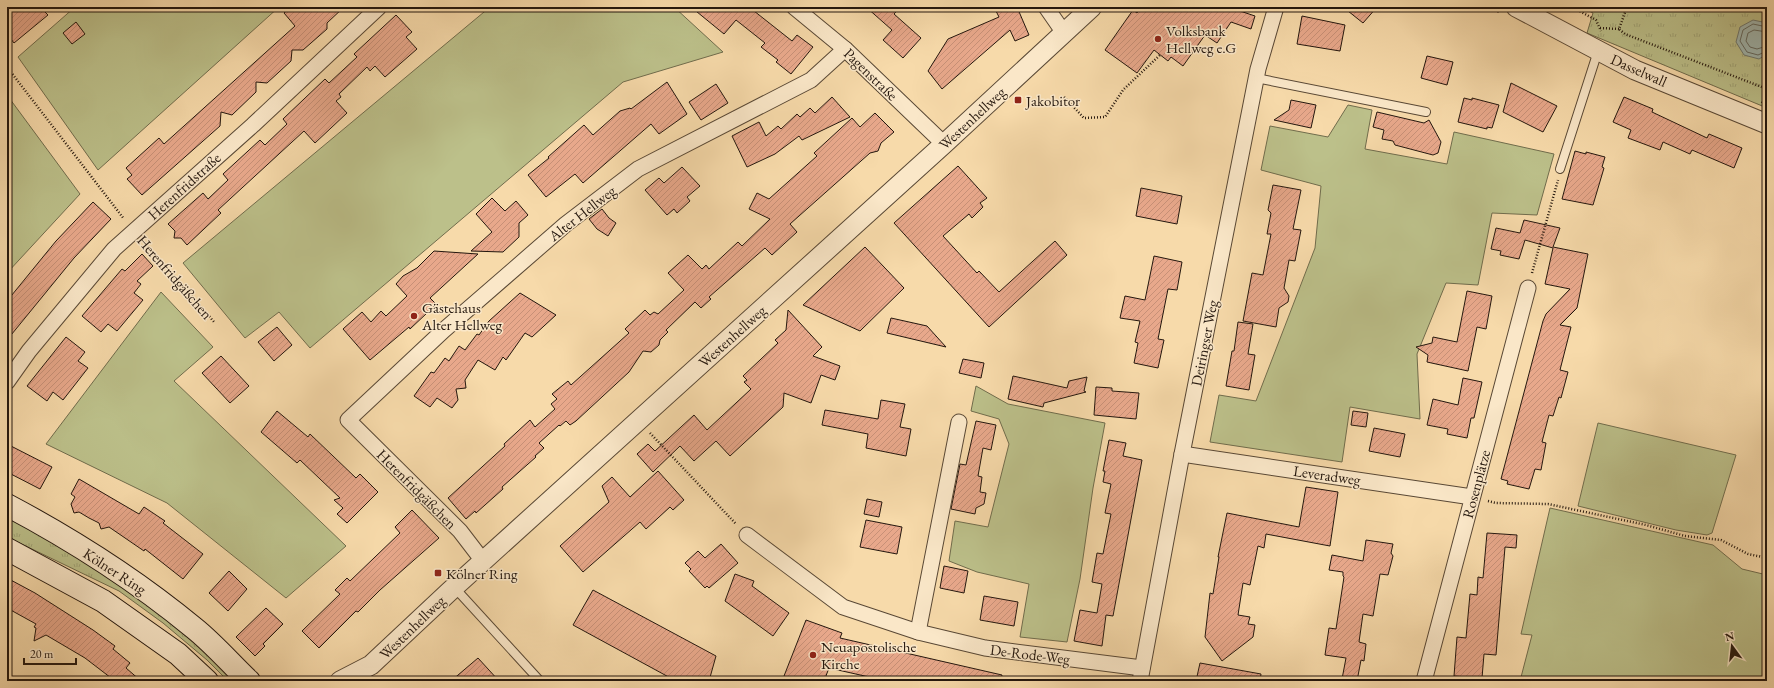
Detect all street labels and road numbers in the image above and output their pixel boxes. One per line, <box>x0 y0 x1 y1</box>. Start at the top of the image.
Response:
street label: Pagenstraße <box>840 44 902 104</box>
street label: Dasselwall <box>1608 49 1670 91</box>
street label: Westenhellweg <box>935 82 1010 154</box>
street label: Herenfridstraße <box>144 148 225 224</box>
street label: Alter Hellweg <box>544 181 620 246</box>
street label: Herenfridgäßchen <box>133 231 217 323</box>
street label: Deiringser Weg <box>1186 298 1222 388</box>
street label: Westenhellweg <box>694 300 770 371</box>
street label: Herenfridgäßchen <box>373 445 461 533</box>
street label: Rosenplätze <box>1458 448 1494 520</box>
street label: Leveradweg <box>1292 461 1362 489</box>
street label: Kölner Ring <box>80 544 151 599</box>
street label: Westenhellweg <box>375 591 449 663</box>
street label: De-Rode-Weg <box>989 640 1072 668</box>

